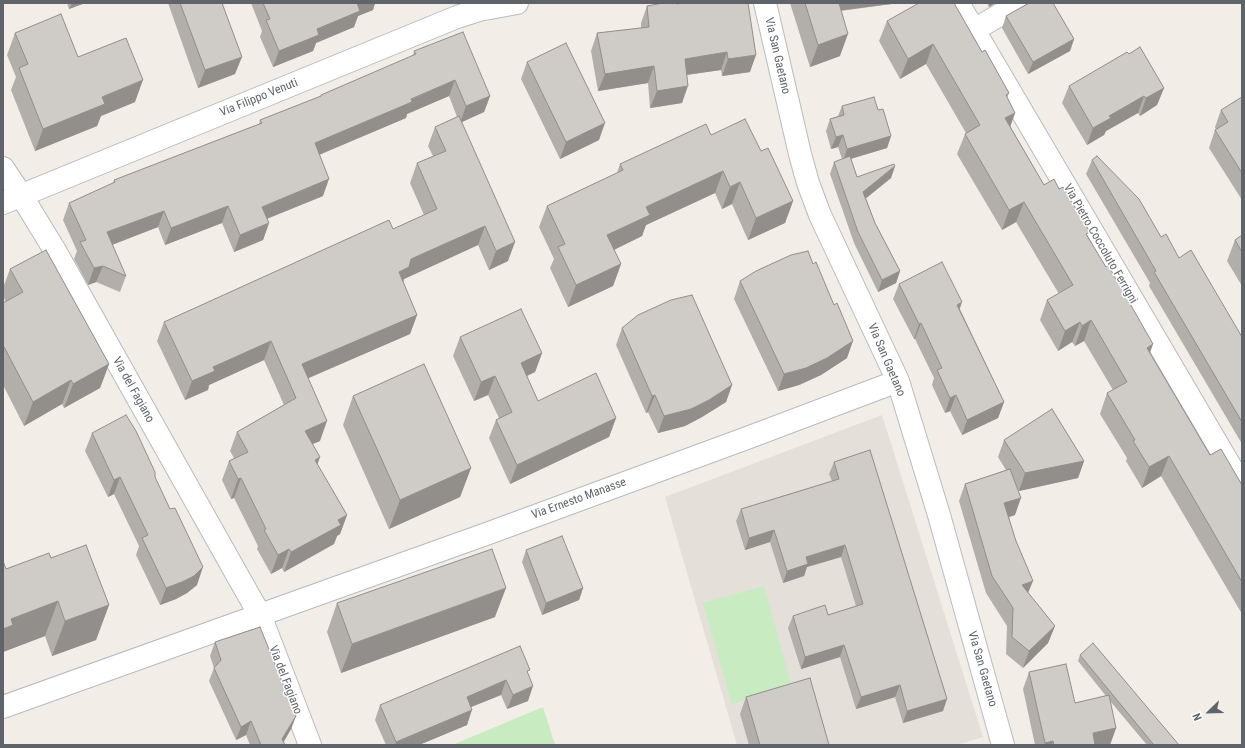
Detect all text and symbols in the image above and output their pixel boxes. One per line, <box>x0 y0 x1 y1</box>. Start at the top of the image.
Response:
street label: Via San Gaetano <box>761 16 793 96</box>
street label: Via Filippo Venuti <box>218 76 300 120</box>
street label: Via Pietro Coccoluto Ferrigni <box>1060 182 1140 306</box>
street label: Via San Gaetano <box>864 321 908 399</box>
street label: Via del Fagiano <box>109 355 157 425</box>
street label: Via Ernesto Manasse <box>530 475 628 523</box>
street label: Via San Gaetano <box>964 629 1000 709</box>
street label: Via del Fagiano <box>265 644 305 716</box>
north arrow <box>1189 692 1229 732</box>
text: N <box>1190 711 1205 723</box>

